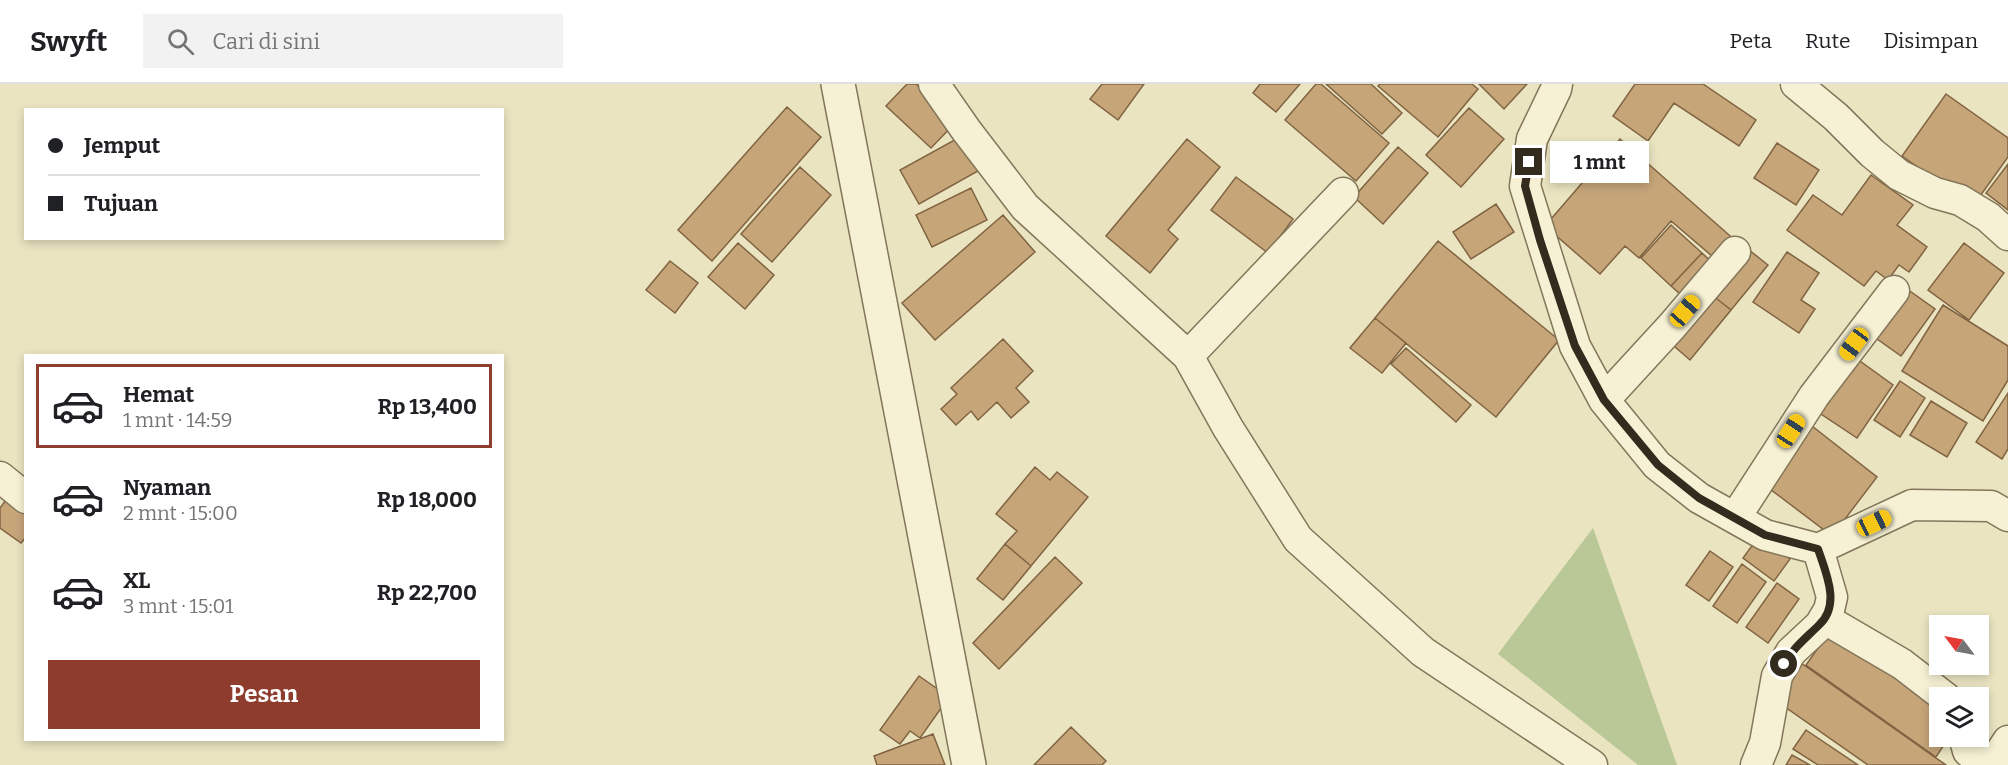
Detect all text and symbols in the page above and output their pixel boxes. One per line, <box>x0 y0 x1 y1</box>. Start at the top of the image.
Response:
search box <box>143 14 563 68</box>
text: Swyft <box>30 25 107 58</box>
icon: search <box>164 25 197 58</box>
text: Cari di sini <box>212 28 320 55</box>
text: Peta <box>1730 28 1772 54</box>
text: Rute <box>1805 28 1850 54</box>
text: Disimpan <box>1883 28 1978 54</box>
text: Jemput <box>84 132 160 159</box>
callout: 1 mnt <box>1550 141 1649 183</box>
route end <box>1515 148 1542 175</box>
text: 1 mnt <box>1573 150 1626 174</box>
text: Tujuan <box>84 190 158 217</box>
car <box>1666 292 1704 330</box>
car <box>1836 324 1872 364</box>
icon: car <box>51 379 105 433</box>
text: Hemat <box>123 381 194 408</box>
text: Rp 13,400 <box>378 393 477 420</box>
text: 1 mnt · 14:59 <box>123 408 233 432</box>
car <box>1774 411 1808 451</box>
icon: car <box>51 472 105 526</box>
text: Nyaman <box>123 474 211 501</box>
text: Rp 18,000 <box>377 486 477 513</box>
text: 2 mnt · 15:00 <box>123 501 238 525</box>
car <box>1854 507 1894 539</box>
icon: car <box>51 565 105 619</box>
text: XL <box>123 567 150 594</box>
text: Rp 22,700 <box>377 579 477 606</box>
text: 3 mnt · 15:01 <box>123 594 234 618</box>
north arrow <box>1929 615 1989 675</box>
map controls <box>1929 615 1989 747</box>
route start <box>1770 650 1797 677</box>
button: Pesan <box>48 660 480 729</box>
button: layers <box>1929 687 1989 747</box>

